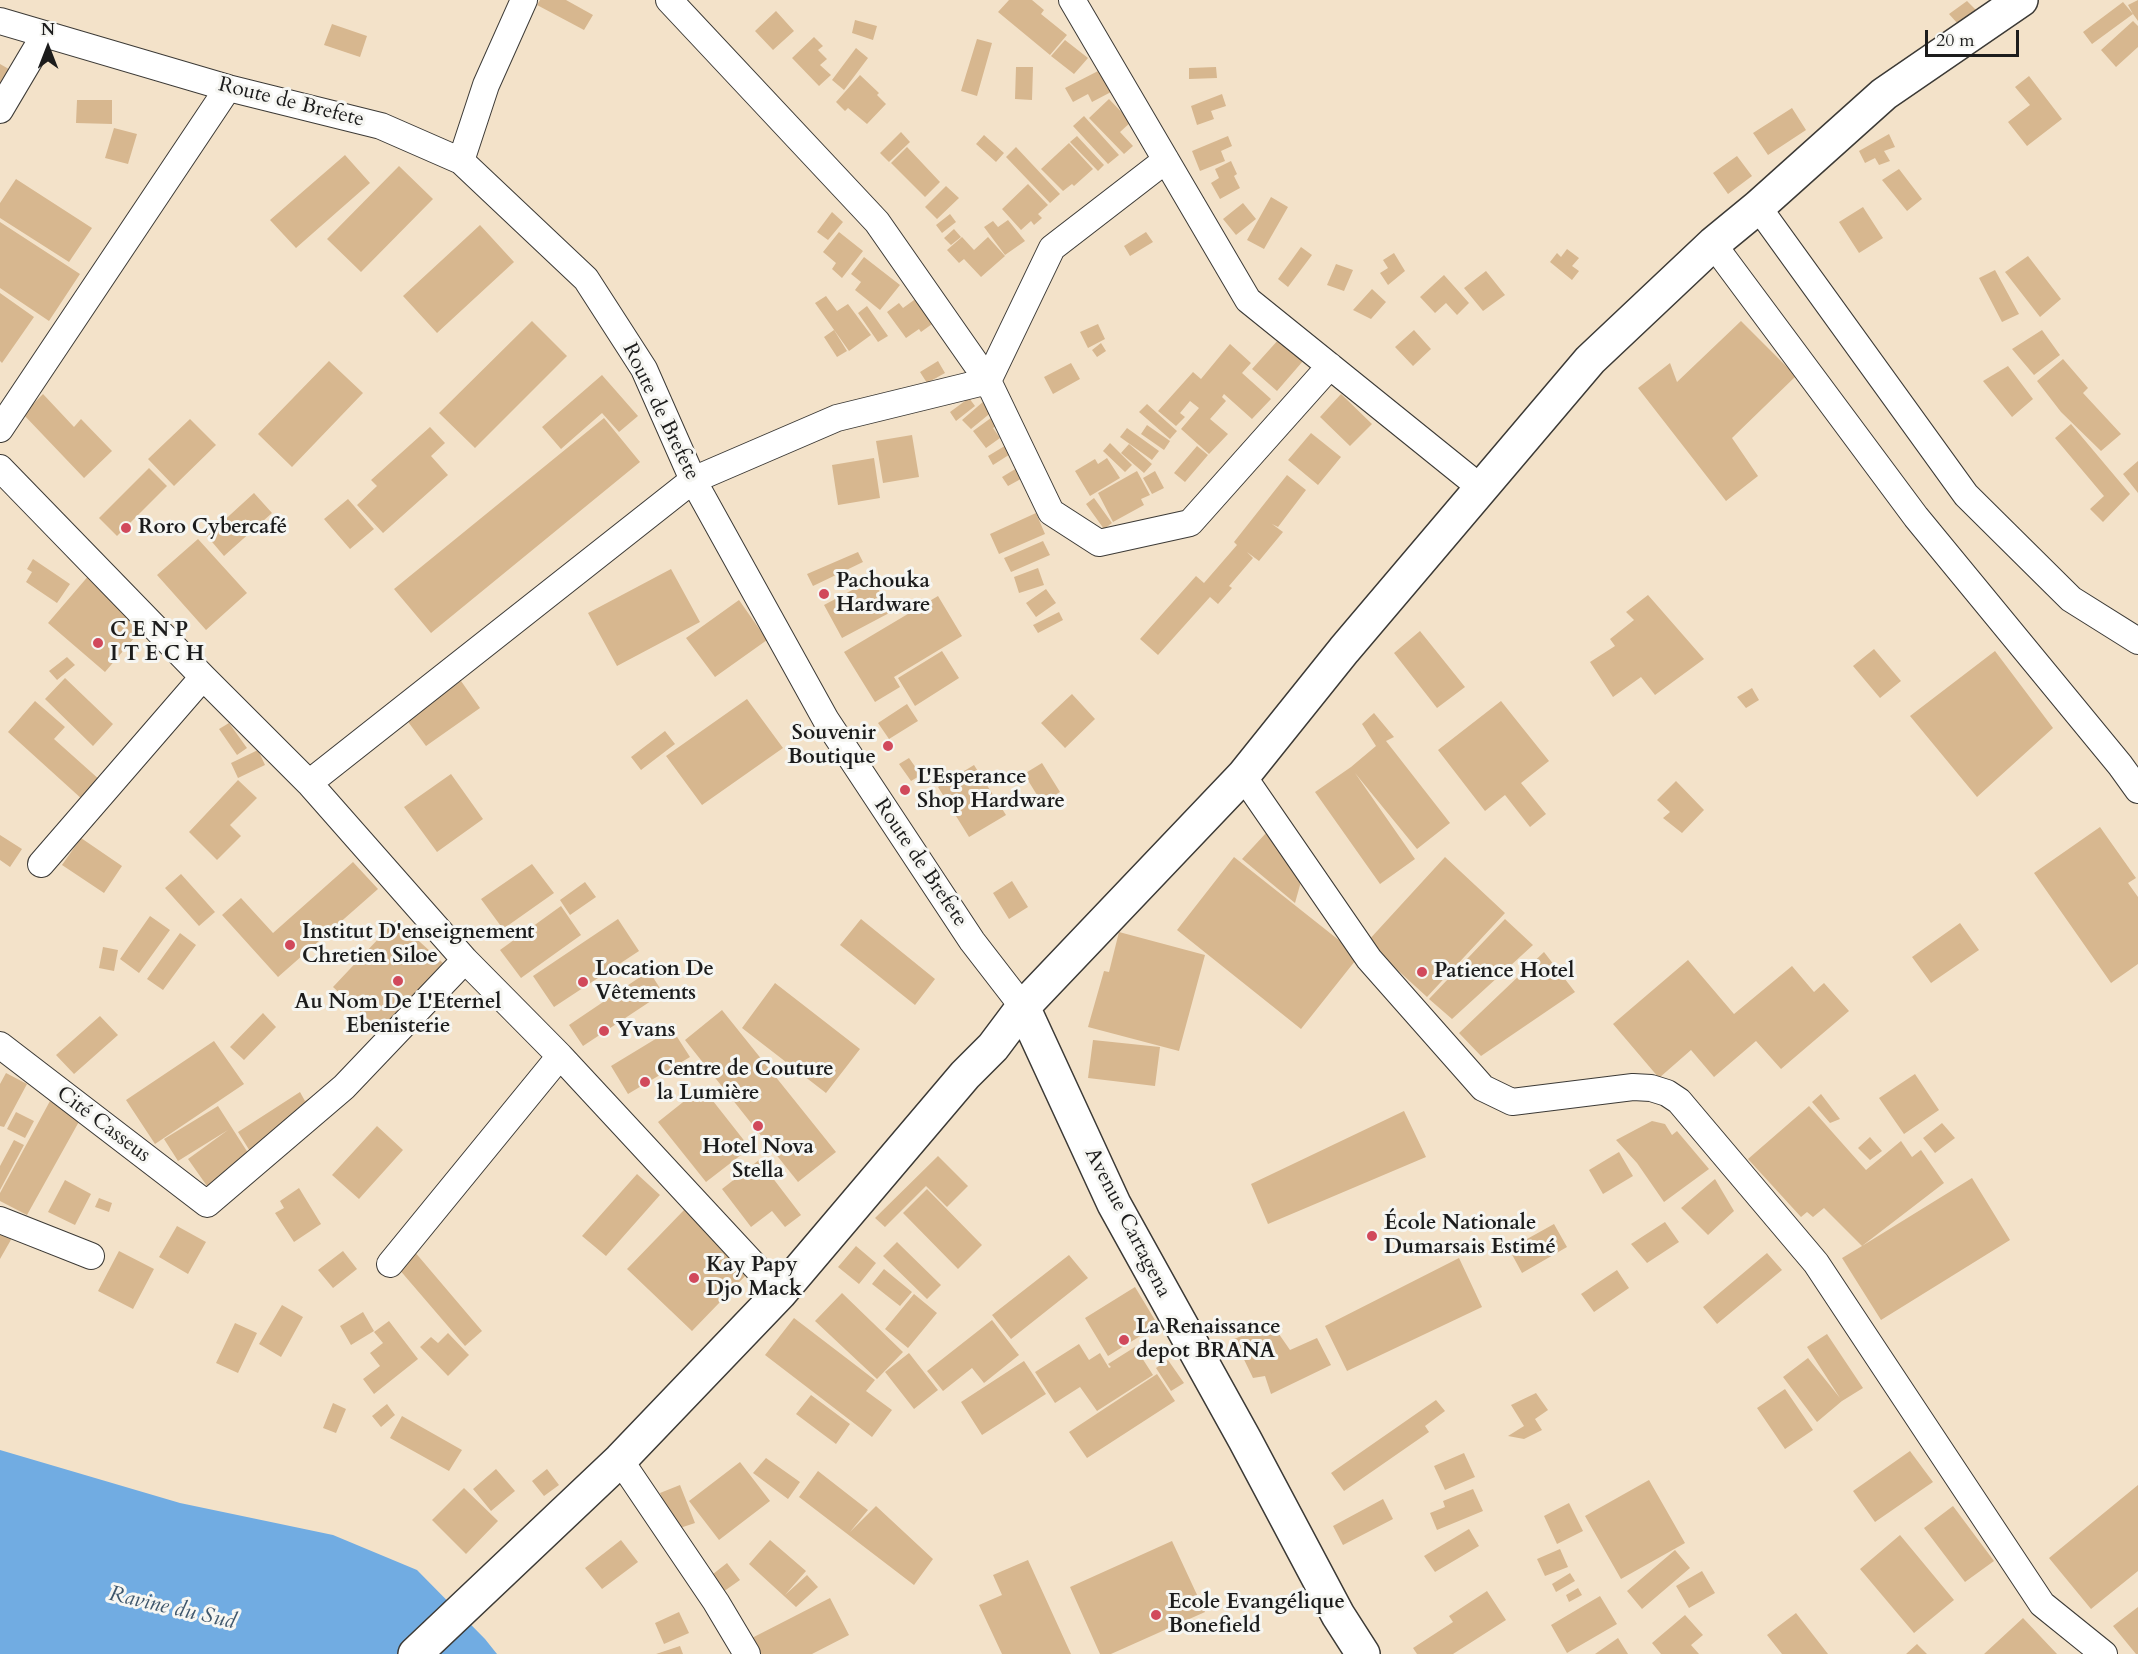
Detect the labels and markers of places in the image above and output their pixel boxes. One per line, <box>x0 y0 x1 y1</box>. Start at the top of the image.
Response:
place label: Roro Cybercafé <box>138 515 287 541</box>
marker: Roro Cybercafé <box>119 521 133 535</box>
place label: Pachouka Hardware <box>836 569 930 619</box>
marker: Pachouka Hardware <box>817 587 831 601</box>
place label: C E N P I T E C H <box>110 618 204 668</box>
marker: C E N P I T E C H <box>91 636 105 650</box>
place label: Souvenir Boutique <box>787 721 876 771</box>
marker: Souvenir Boutique <box>881 739 895 753</box>
place label: L'Esperance Shop Hardware <box>917 765 1065 815</box>
marker: L'Esperance Shop Hardware <box>898 783 912 797</box>
place label: Institut D'enseignement Chretien Siloe <box>302 920 535 970</box>
marker: Institut D'enseignement Chretien Siloe <box>283 938 297 952</box>
place label: Location De Vêtements <box>595 957 714 1007</box>
place label: Patience Hotel <box>1434 959 1574 985</box>
marker: Patience Hotel <box>1415 965 1429 979</box>
marker: Au Nom De L'Eternel Ebenisterie <box>391 974 405 988</box>
marker: Location De Vêtements <box>576 975 590 989</box>
place label: Au Nom De L'Eternel Ebenisterie <box>295 990 501 1040</box>
place label: Yvans <box>616 1018 676 1044</box>
marker: Yvans <box>597 1024 611 1038</box>
place label: Centre de Couture la Lumière <box>657 1057 834 1107</box>
marker: Centre de Couture la Lumière <box>638 1075 652 1089</box>
marker: Hotel Nova Stella <box>751 1119 765 1133</box>
place label: Hotel Nova Stella <box>702 1135 814 1185</box>
place label: École Nationale Dumarsais Estimé <box>1384 1211 1556 1261</box>
marker: École Nationale Dumarsais Estimé <box>1365 1229 1379 1243</box>
place label: Kay Papy Djo Mack <box>706 1253 802 1303</box>
marker: Kay Papy Djo Mack <box>687 1271 701 1285</box>
place label: La Renaissance depot BRANA <box>1136 1315 1281 1365</box>
marker: La Renaissance depot BRANA <box>1117 1333 1131 1347</box>
place label: Ecole Evangélique Bonefield <box>1168 1590 1345 1640</box>
marker: Ecole Evangélique Bonefield <box>1149 1608 1163 1622</box>

